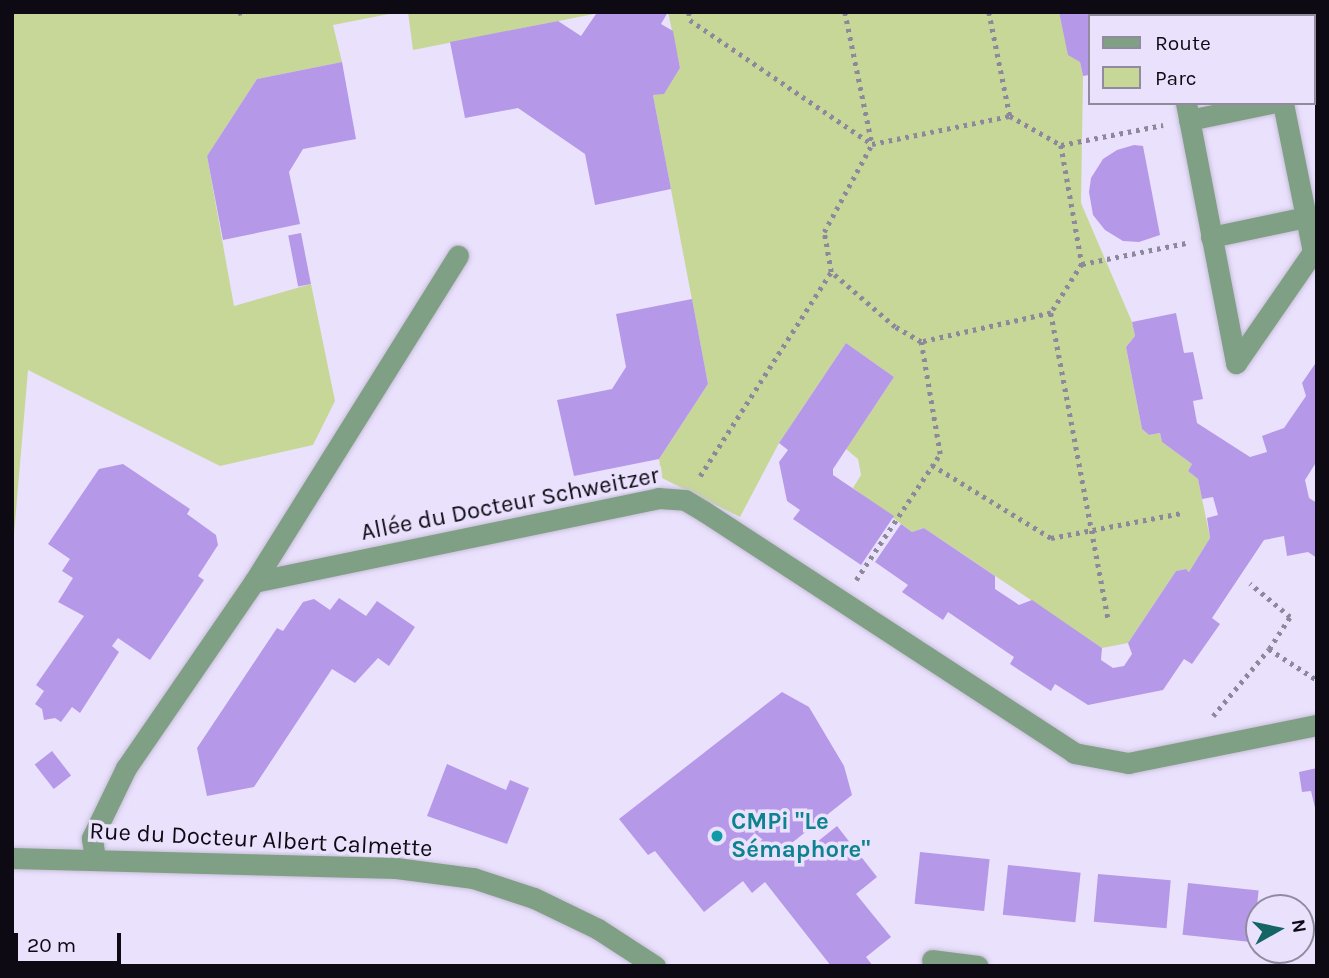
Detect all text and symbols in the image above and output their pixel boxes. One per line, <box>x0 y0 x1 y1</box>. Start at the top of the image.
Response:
legend <box>1088 14 1315 105</box>
text: Route <box>1155 31 1211 55</box>
text: Parc <box>1155 66 1197 90</box>
street label: Allée du Docteur Schweitzer <box>358 461 662 547</box>
place label: CMPi "Le Sémaphore" <box>731 808 870 864</box>
street label: Rue du Docteur Albert Calmette <box>89 817 433 863</box>
marker: CMPi "Le Sémaphore" <box>709 828 725 844</box>
north arrow <box>1245 894 1315 964</box>
scale bar <box>18 918 124 962</box>
text: N <box>1287 918 1311 934</box>
text: 20 m <box>27 933 76 957</box>

